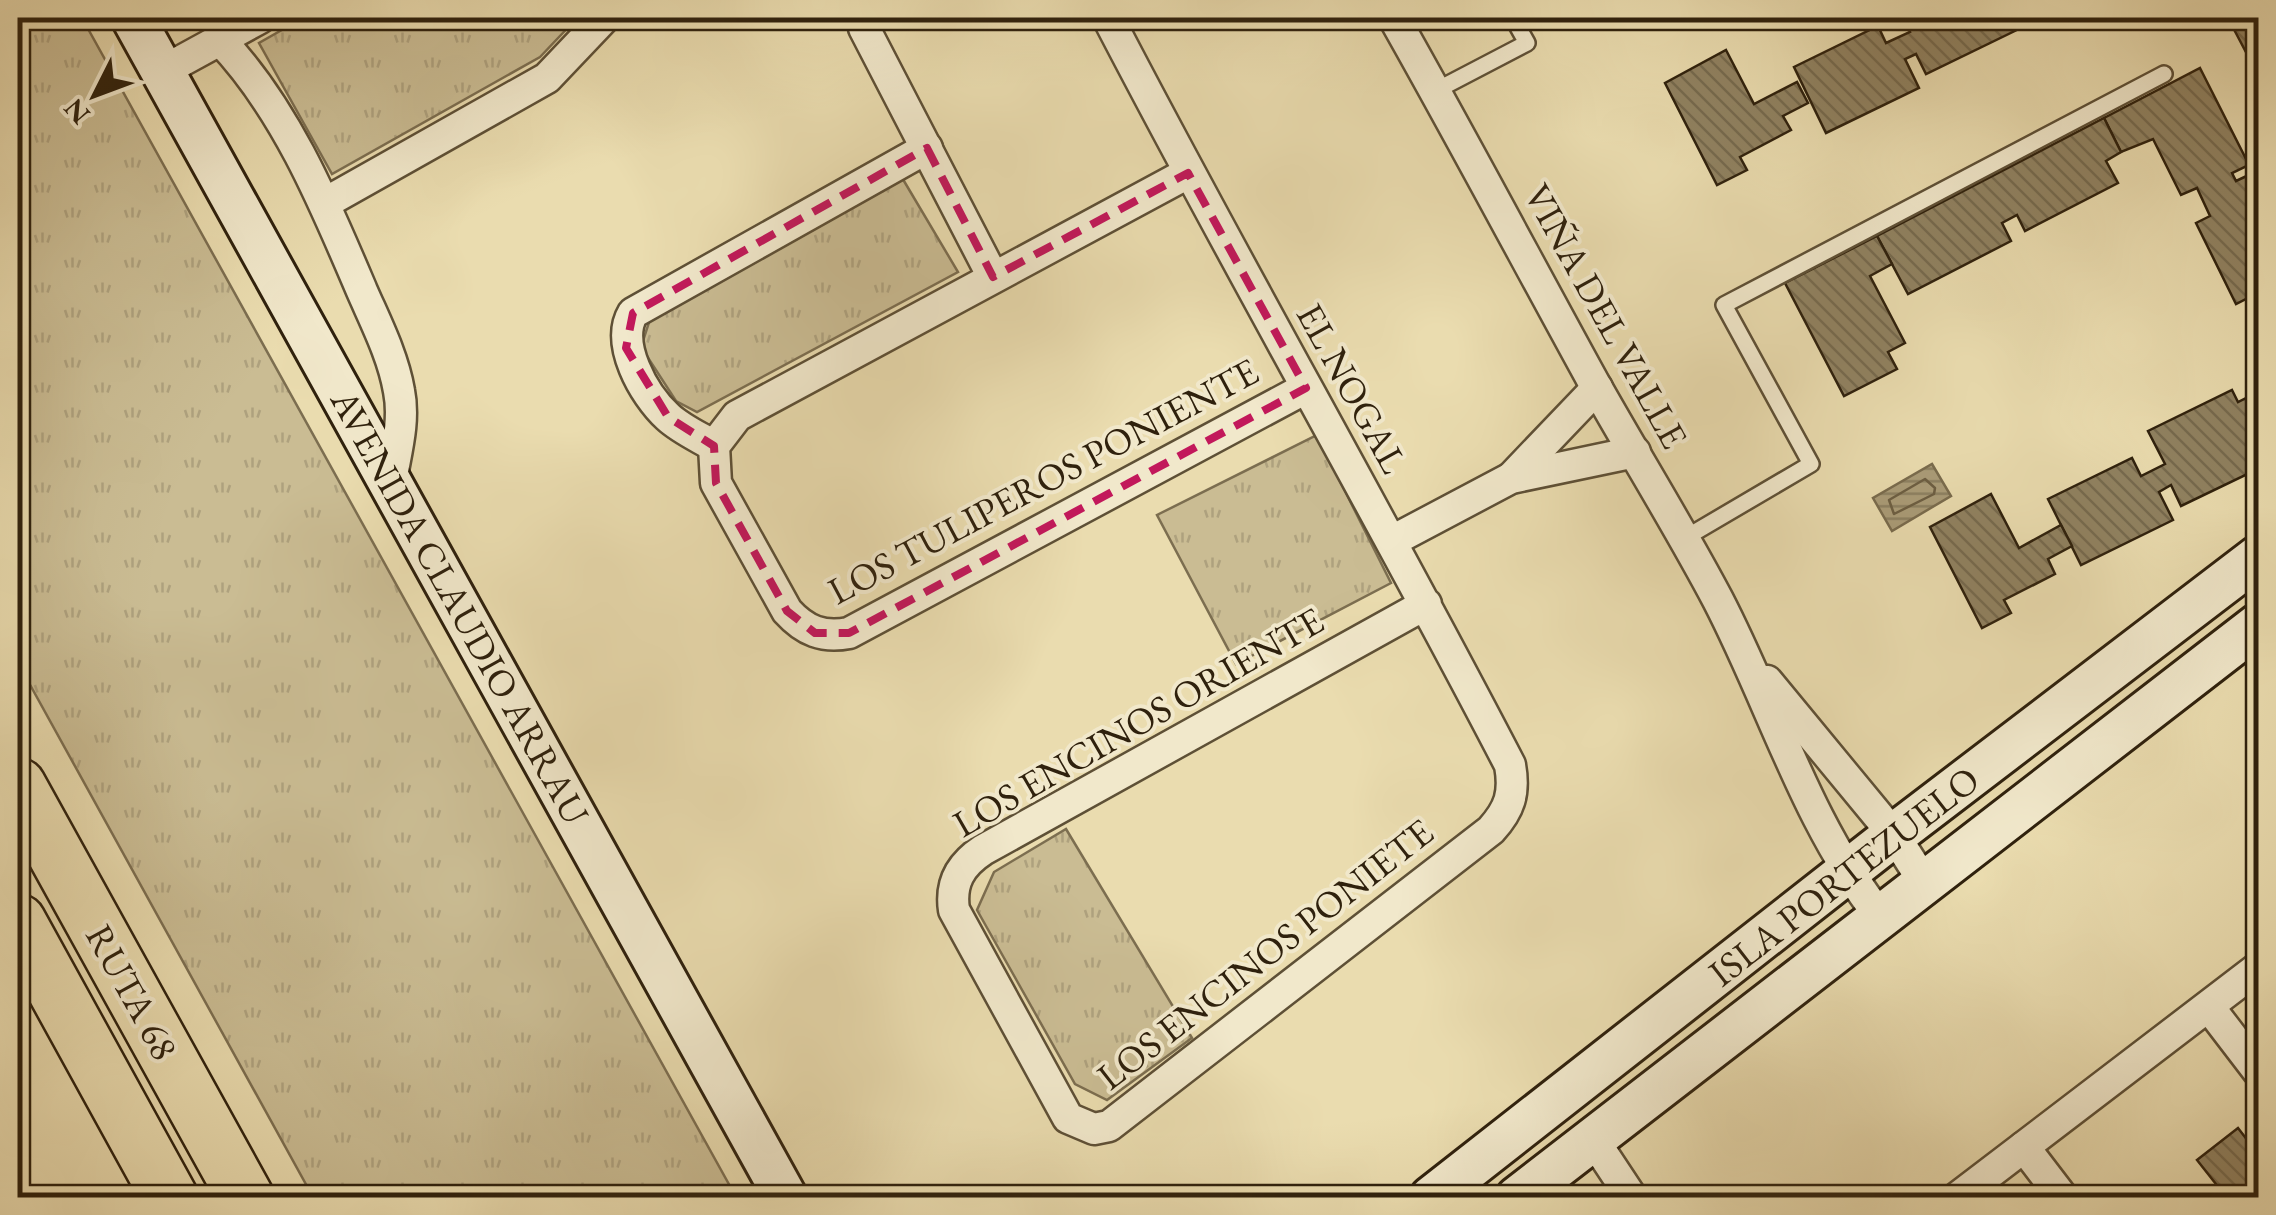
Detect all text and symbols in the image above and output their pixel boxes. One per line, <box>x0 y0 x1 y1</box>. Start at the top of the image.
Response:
north arrow <box>45 45 145 145</box>
text: N <box>55 91 97 132</box>
street label: VIÑA DEL VALLE <box>1513 175 1699 457</box>
street label: EL NOGAL <box>1286 294 1419 481</box>
street label: LOS TULIPEROS PONIENTE <box>819 346 1266 615</box>
street label: AVENIDA CLAUDIO ARRAU <box>320 380 601 833</box>
street label: LOS ENCINOS ORIENTE <box>944 595 1332 848</box>
street label: ISLA PORTEZUELO <box>1698 755 1989 997</box>
street label: LOS ENCINOS PONIETE <box>1087 807 1443 1100</box>
street label: RUTA 68 <box>75 915 190 1068</box>

